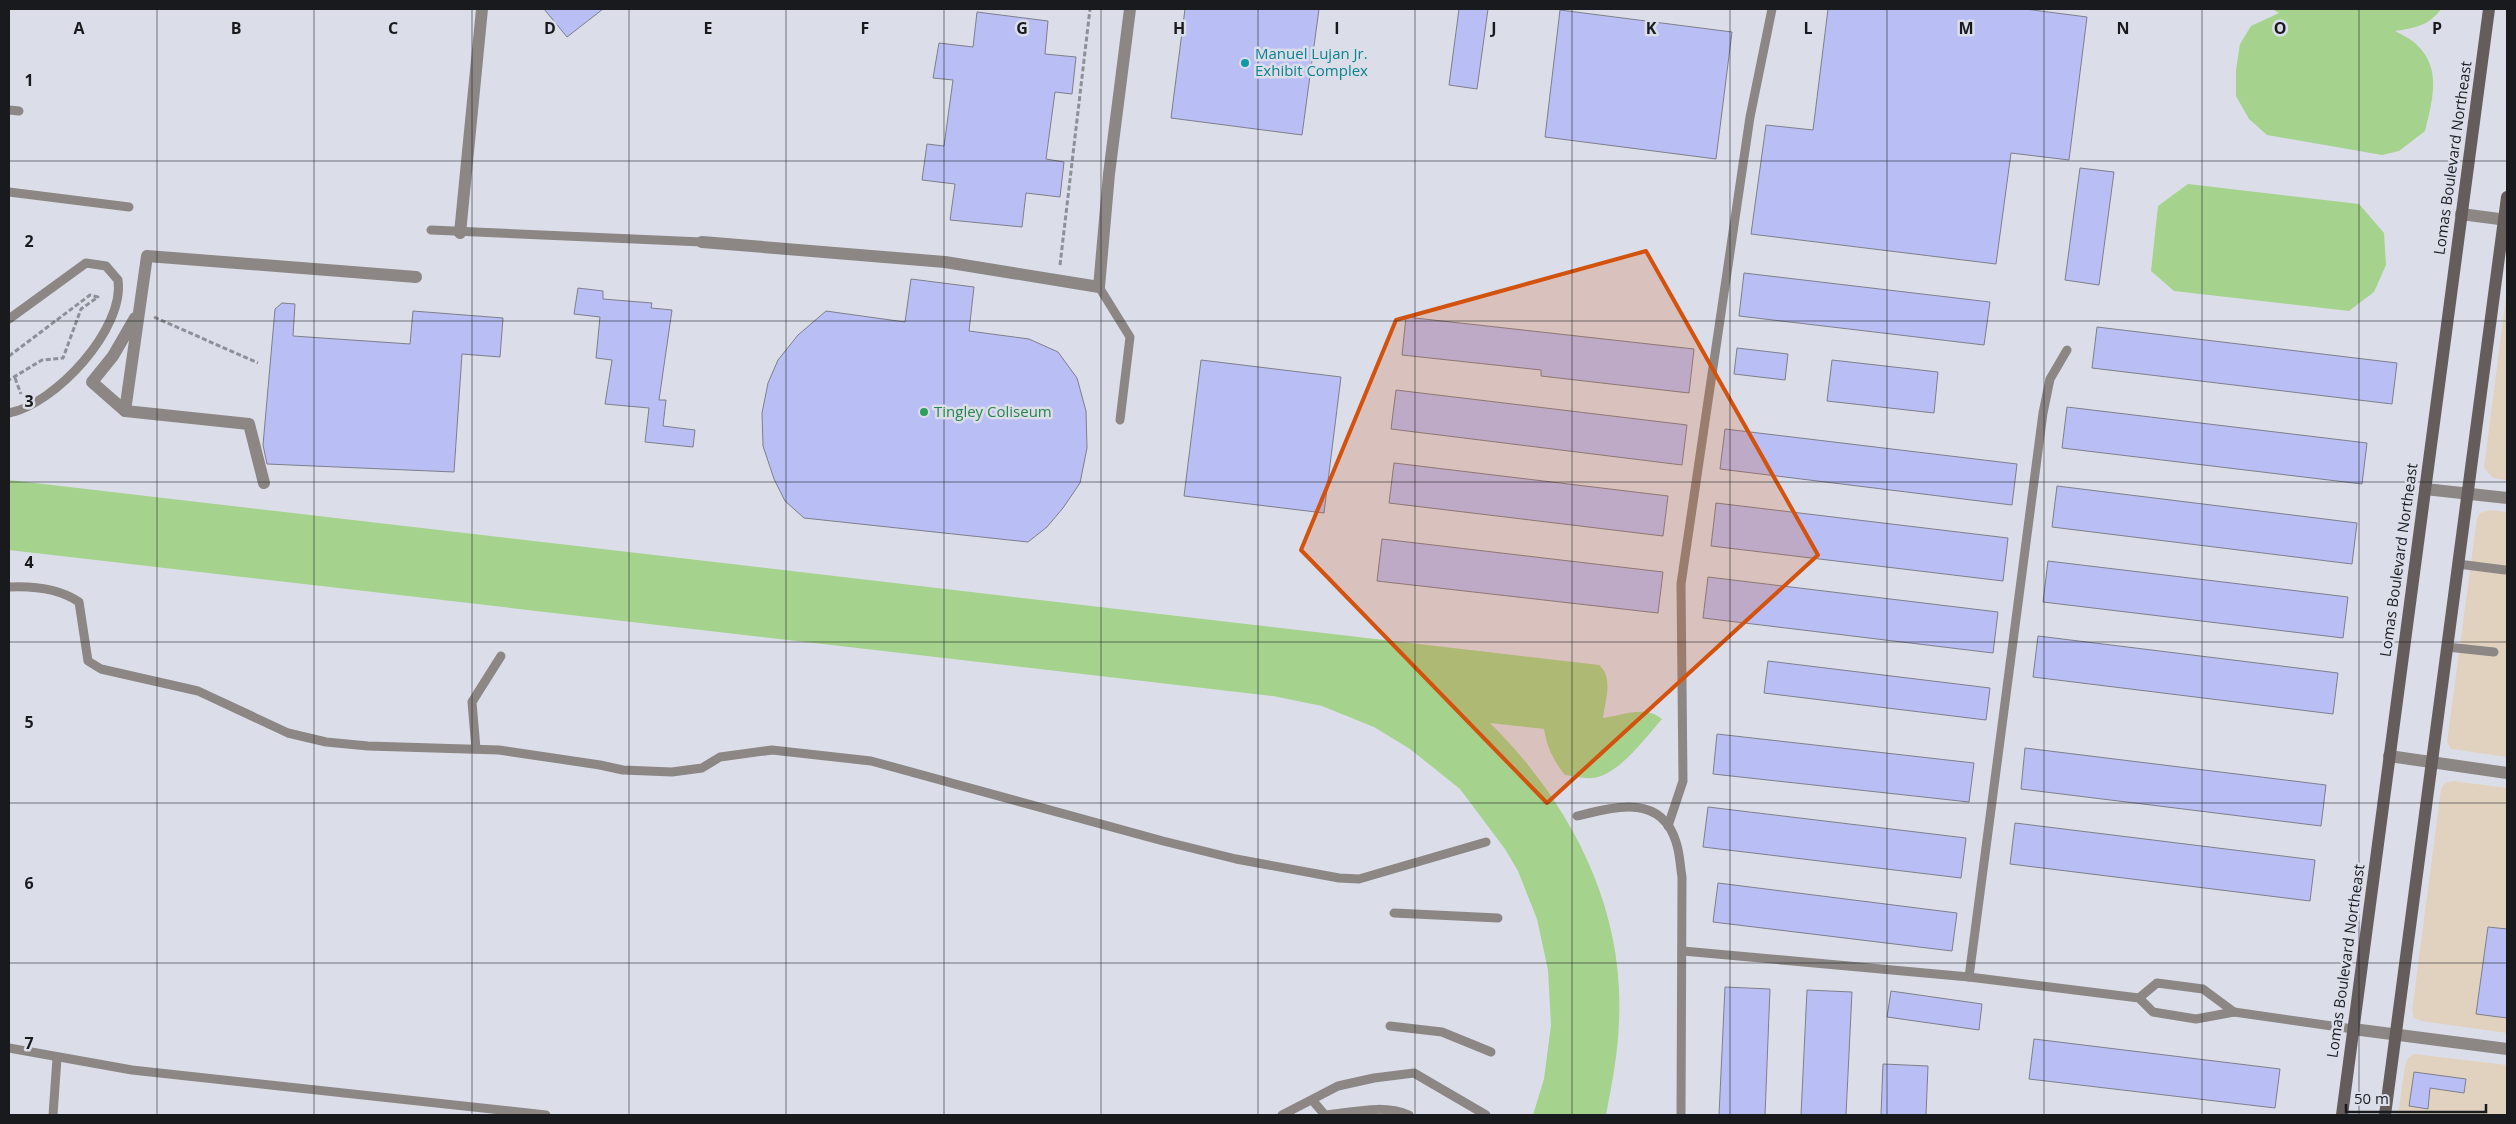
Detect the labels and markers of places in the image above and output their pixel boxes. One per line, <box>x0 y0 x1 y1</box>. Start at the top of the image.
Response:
place label: Manuel Lujan Jr. Exhibit Complex <box>1255 43 1368 80</box>
marker: Manuel Lujan Jr. Exhibit Complex <box>1239 57 1251 69</box>
place label: Tingley Coliseum <box>934 401 1052 421</box>
marker: Tingley Coliseum <box>918 406 930 418</box>

